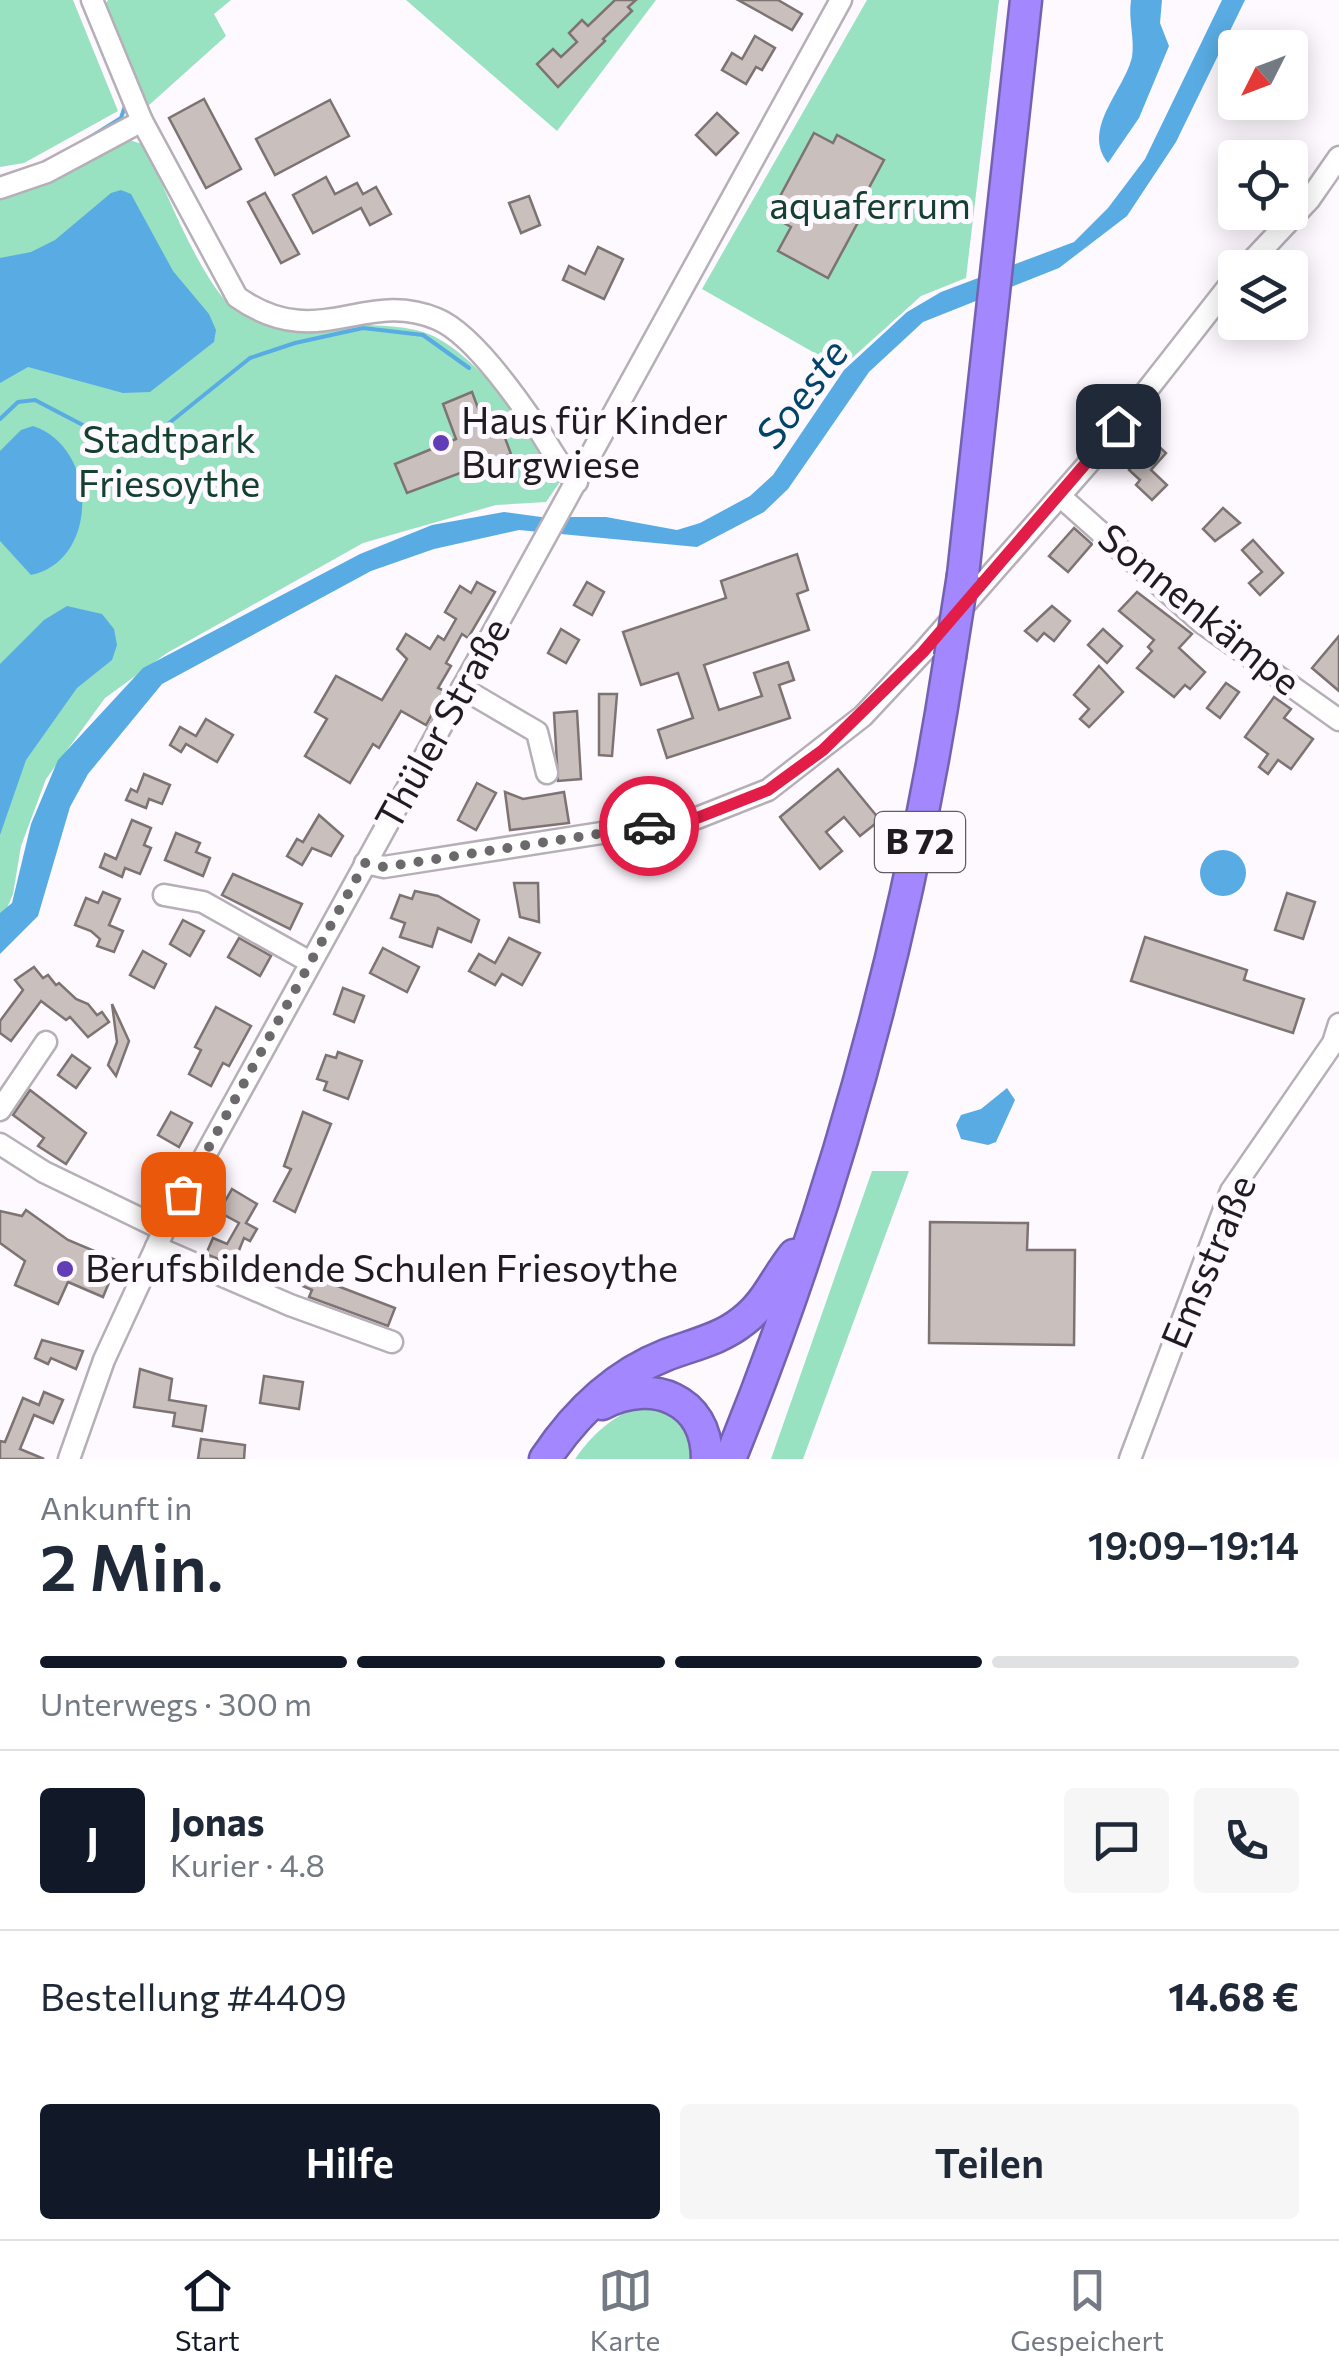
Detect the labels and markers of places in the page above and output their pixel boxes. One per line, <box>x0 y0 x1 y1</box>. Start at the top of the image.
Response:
pin <box>1076 384 1161 469</box>
place label: Haus für Kinder Burgwiese <box>461 395 728 486</box>
marker: Haus für Kinder Burgwiese <box>430 432 452 454</box>
pin <box>141 1152 226 1237</box>
place label: Berufsbildende Schulen Friesoythe <box>85 1243 678 1290</box>
marker: Berufsbildende Schulen Friesoythe <box>54 1258 76 1280</box>

